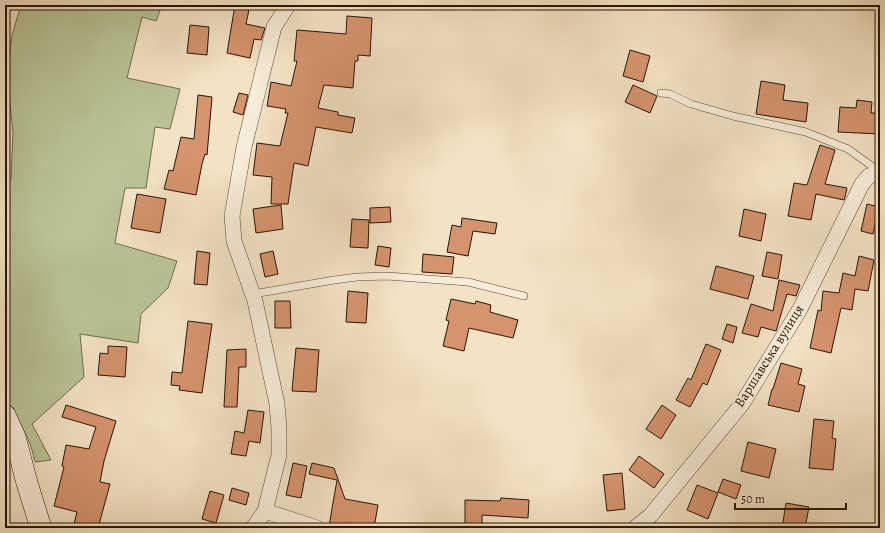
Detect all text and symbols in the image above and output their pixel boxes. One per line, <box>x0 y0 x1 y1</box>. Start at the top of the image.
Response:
street label: Варшавська вулиця <box>730 301 808 411</box>
scale bar <box>735 485 846 511</box>
text: 50 m <box>741 491 765 507</box>

